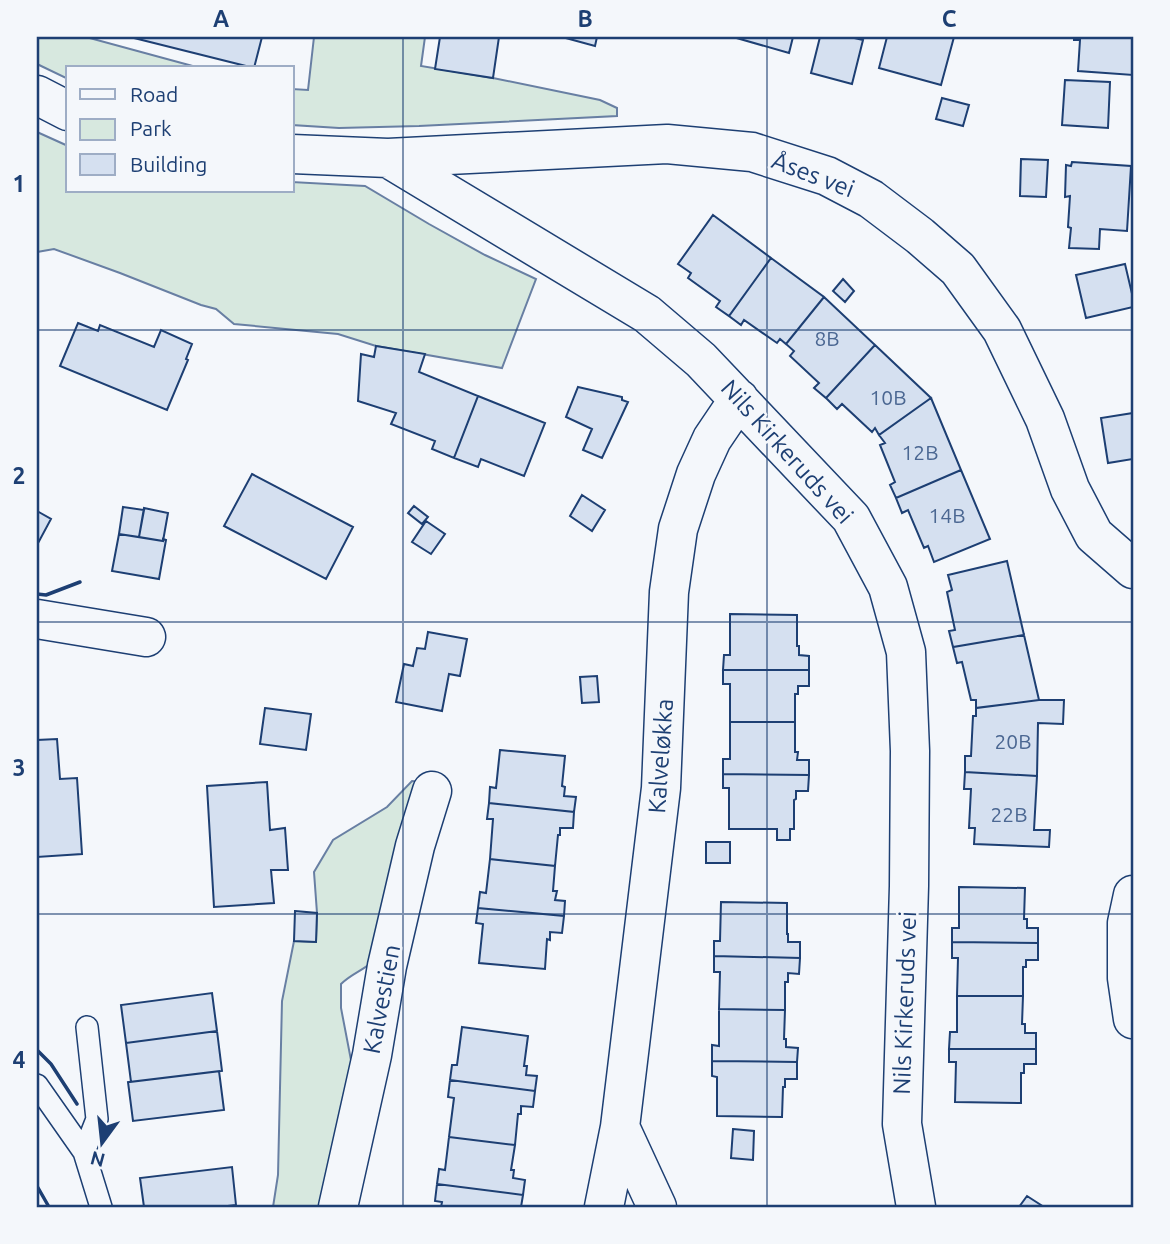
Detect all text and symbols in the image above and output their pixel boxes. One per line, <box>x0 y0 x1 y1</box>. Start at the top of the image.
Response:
text: A <box>213 6 229 31</box>
text: B <box>577 6 593 31</box>
text: C <box>942 6 957 31</box>
legend <box>66 66 294 192</box>
text: Road <box>130 82 178 106</box>
text: Park <box>130 116 172 140</box>
street label: Åses vei <box>768 146 858 203</box>
text: Building <box>130 152 207 176</box>
text: 1 <box>13 171 25 196</box>
house number: 8B <box>814 326 840 350</box>
street label: Nils Kirkeruds vei <box>716 374 859 529</box>
house number: 10B <box>869 385 907 409</box>
house number: 12B <box>901 440 939 464</box>
text: 2 <box>13 463 25 488</box>
house number: 14B <box>928 503 966 527</box>
street label: Kalveløkka <box>643 698 678 814</box>
house number: 20B <box>994 729 1032 753</box>
text: 3 <box>13 755 25 780</box>
house number: 22B <box>990 802 1028 826</box>
street label: Nils Kirkeruds vei <box>888 911 921 1095</box>
street label: Kalvestien <box>358 942 405 1056</box>
text: 4 <box>13 1047 26 1072</box>
north arrow <box>66 1108 136 1178</box>
text: N <box>88 1147 107 1172</box>

